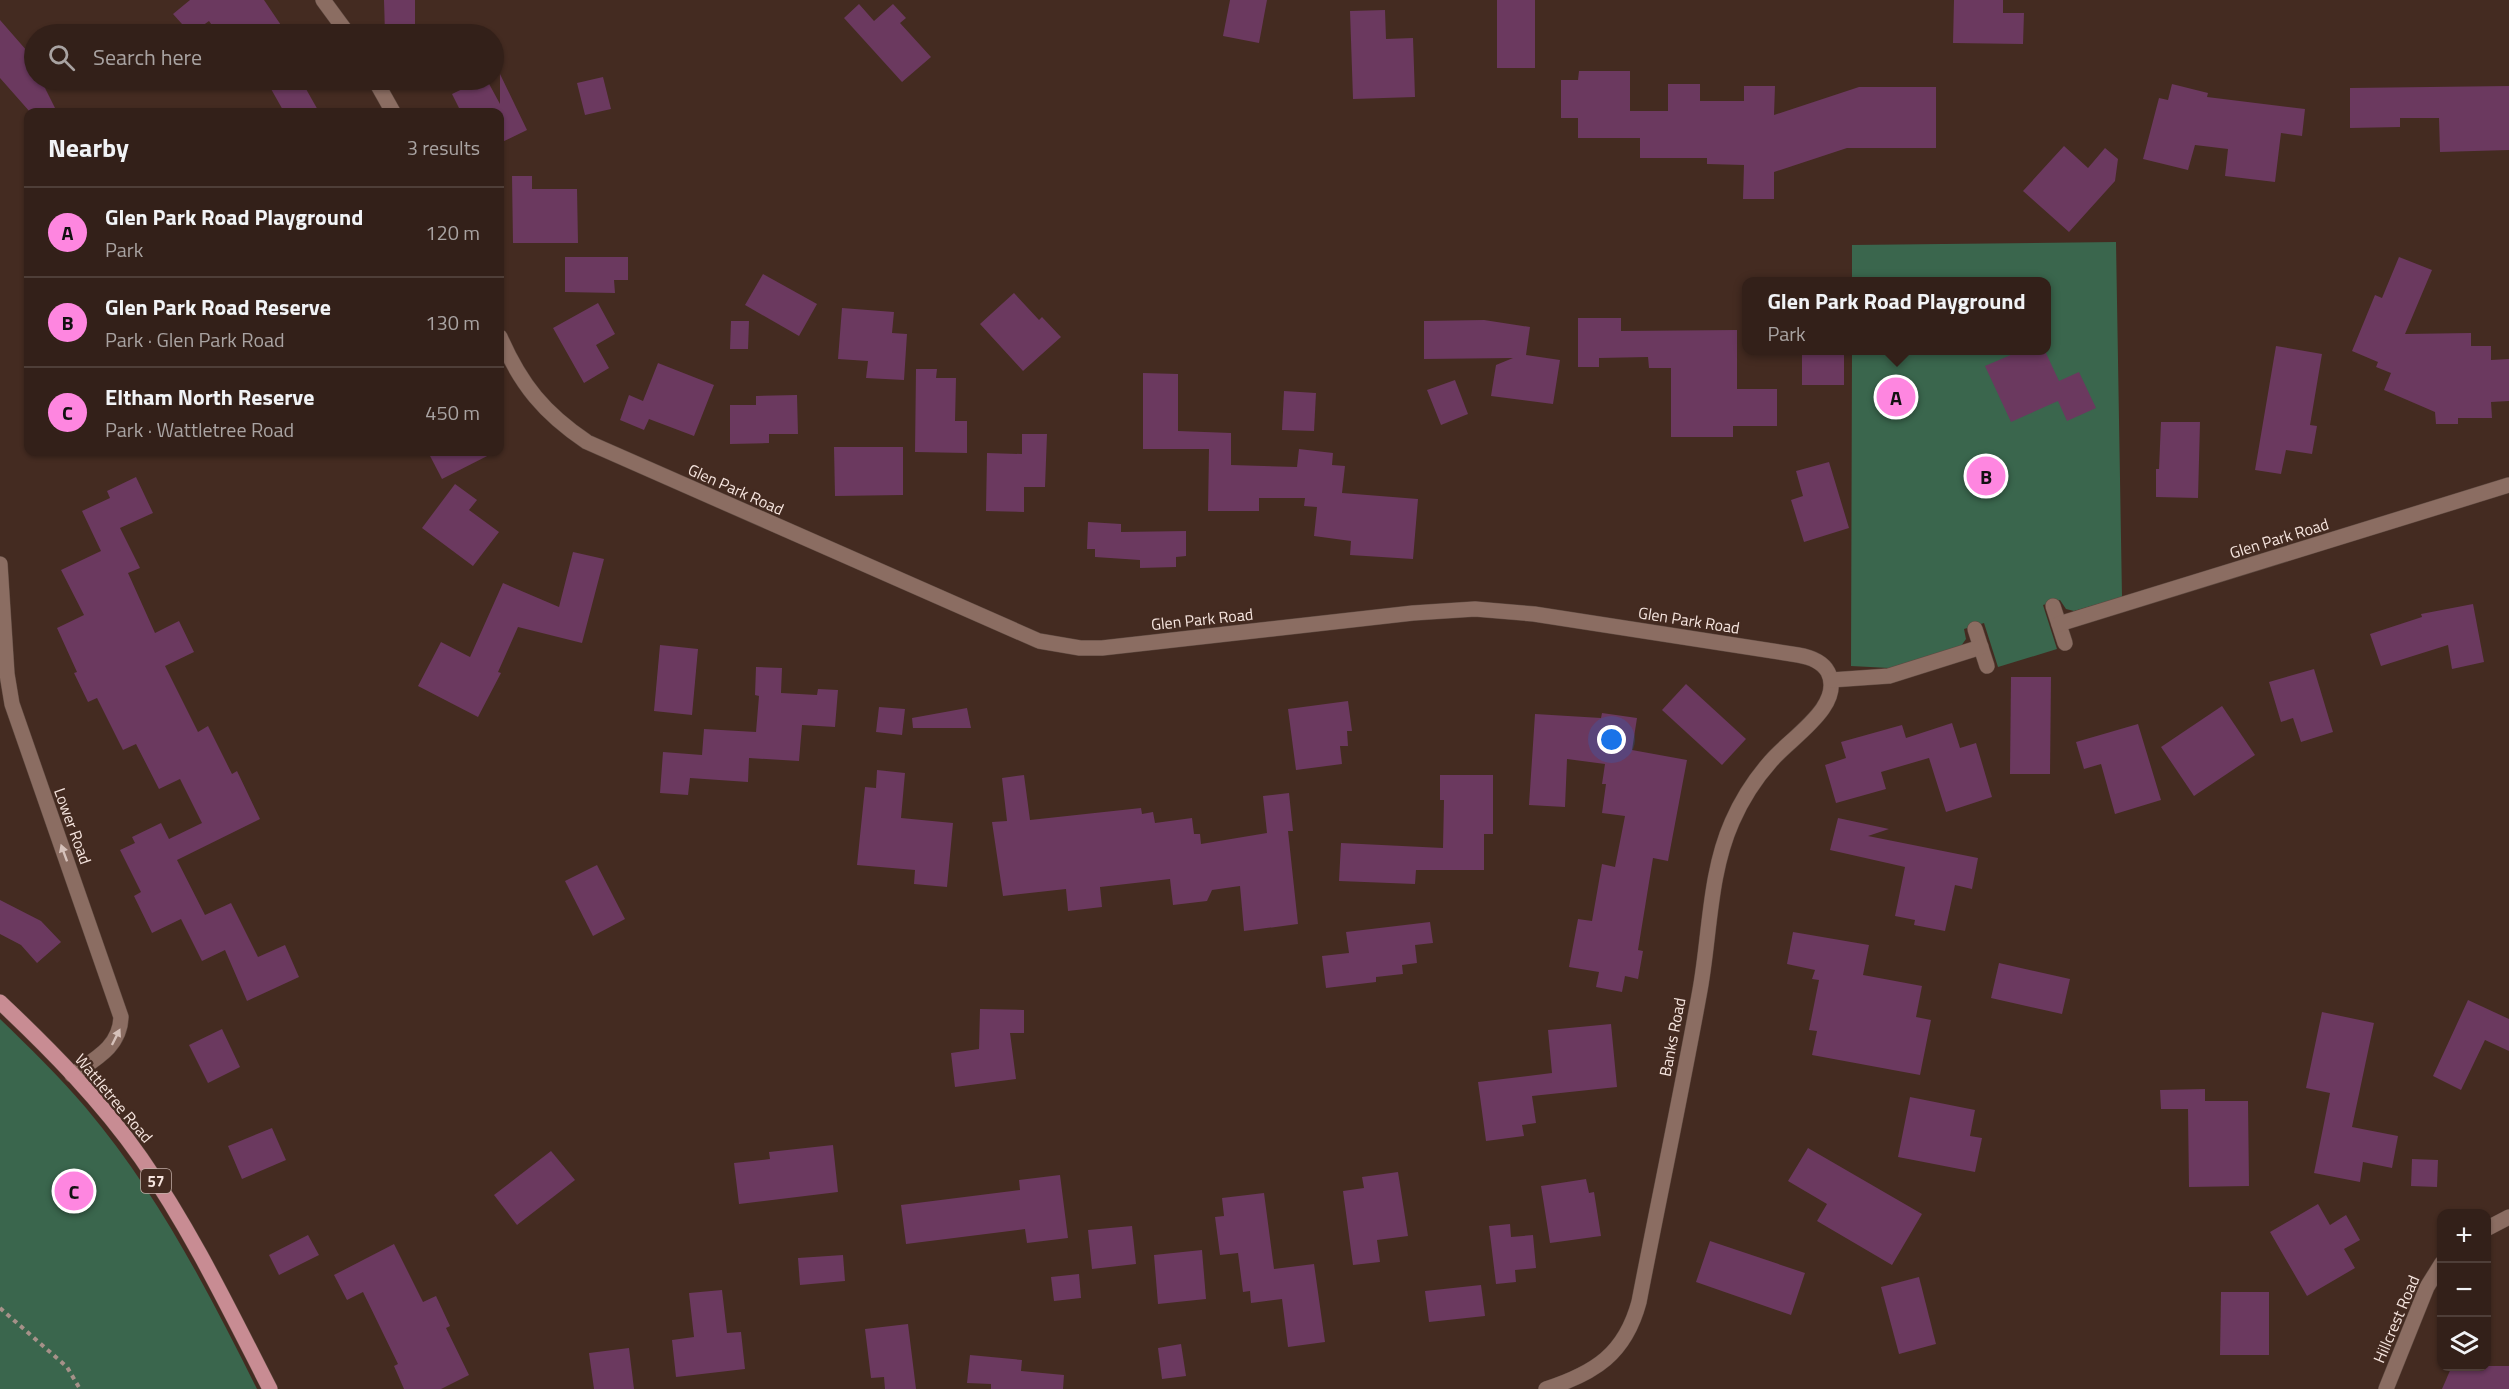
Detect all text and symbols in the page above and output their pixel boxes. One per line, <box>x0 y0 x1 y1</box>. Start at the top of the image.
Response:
search box <box>24 24 504 90</box>
text: Search here <box>93 40 202 74</box>
icon: search <box>45 41 78 74</box>
text: Nearby <box>48 128 129 167</box>
text: 3 results <box>407 132 480 163</box>
text: Glen Park Road Playground <box>105 200 363 234</box>
text: A <box>61 217 74 248</box>
text: 120 m <box>425 217 480 248</box>
text: Park <box>105 234 143 265</box>
popup <box>1742 277 2051 355</box>
text: Glen Park Road Playground <box>1767 284 2026 318</box>
text: Glen Park Road Reserve <box>105 290 331 324</box>
text: B <box>61 307 74 338</box>
text: 130 m <box>425 307 480 338</box>
text: Park <box>1767 318 1806 349</box>
text: Park · Glen Park Road <box>105 324 285 355</box>
pin: A <box>1876 374 1916 420</box>
text: Eltham North Reserve <box>105 380 314 414</box>
text: C <box>62 397 73 428</box>
text: 450 m <box>425 397 480 428</box>
text: Park · Wattletree Road <box>105 414 294 445</box>
pin: B <box>1966 454 2006 498</box>
street label: Glen Park Road <box>684 457 788 521</box>
street label: Glen Park Road <box>2226 512 2332 564</box>
street label: Glen Park Road <box>1636 600 1742 640</box>
street label: Glen Park Road <box>1150 602 1254 636</box>
your location <box>1597 725 1626 754</box>
street label: Lower Road <box>48 784 98 868</box>
one-way arrow <box>58 844 68 862</box>
street label: Banks Road <box>1653 996 1691 1078</box>
one-way arrow <box>110 1028 120 1046</box>
street label: Wattletree Road <box>69 1048 159 1148</box>
pin: C <box>54 1168 94 1214</box>
road number: 57 <box>141 1169 171 1193</box>
map controls <box>2437 1209 2491 1371</box>
button: + <box>2437 1209 2491 1263</box>
button: − <box>2437 1263 2491 1317</box>
street label: Hillcrest Road <box>2367 1271 2425 1367</box>
button: layers <box>2437 1317 2491 1371</box>

